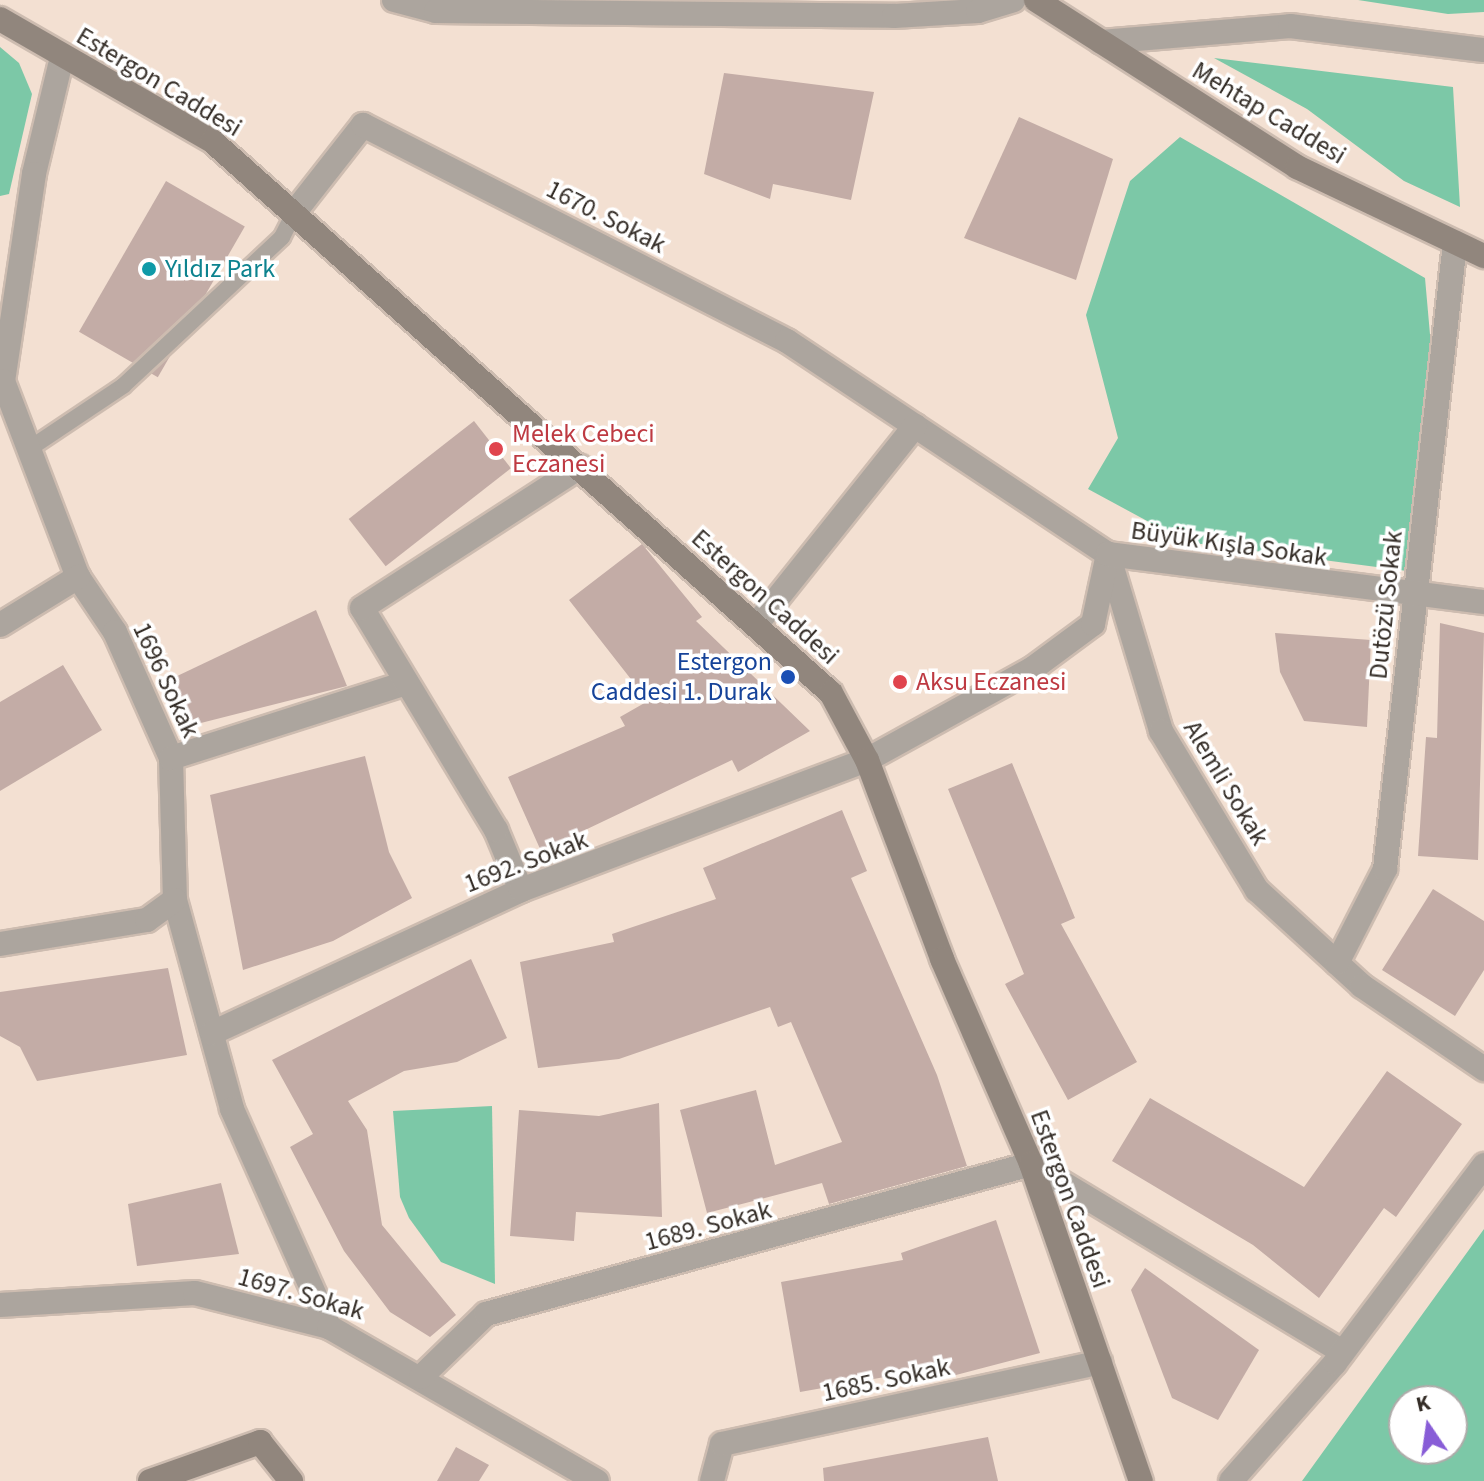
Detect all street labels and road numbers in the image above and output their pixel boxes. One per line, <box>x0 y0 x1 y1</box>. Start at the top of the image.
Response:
street label: Estergon Caddesi <box>71 20 247 144</box>
street label: Mehtap Caddesi <box>1186 55 1352 171</box>
street label: 1670. Sokak <box>541 174 671 260</box>
street label: Büyük Kışla Sokak <box>1129 515 1329 573</box>
street label: Estergon Caddesi <box>685 523 845 671</box>
street label: Dutözü Sokak <box>1363 529 1409 681</box>
street label: 1696 Sokak <box>126 617 206 743</box>
street label: Alemli Sokak <box>1177 715 1275 851</box>
street label: 1692. Sokak <box>460 824 592 900</box>
street label: Estergon Caddesi <box>1023 1106 1117 1292</box>
street label: 1689. Sokak <box>641 1194 775 1258</box>
street label: 1697. Sokak <box>234 1261 368 1327</box>
street label: 1685. Sokak <box>819 1351 953 1409</box>

